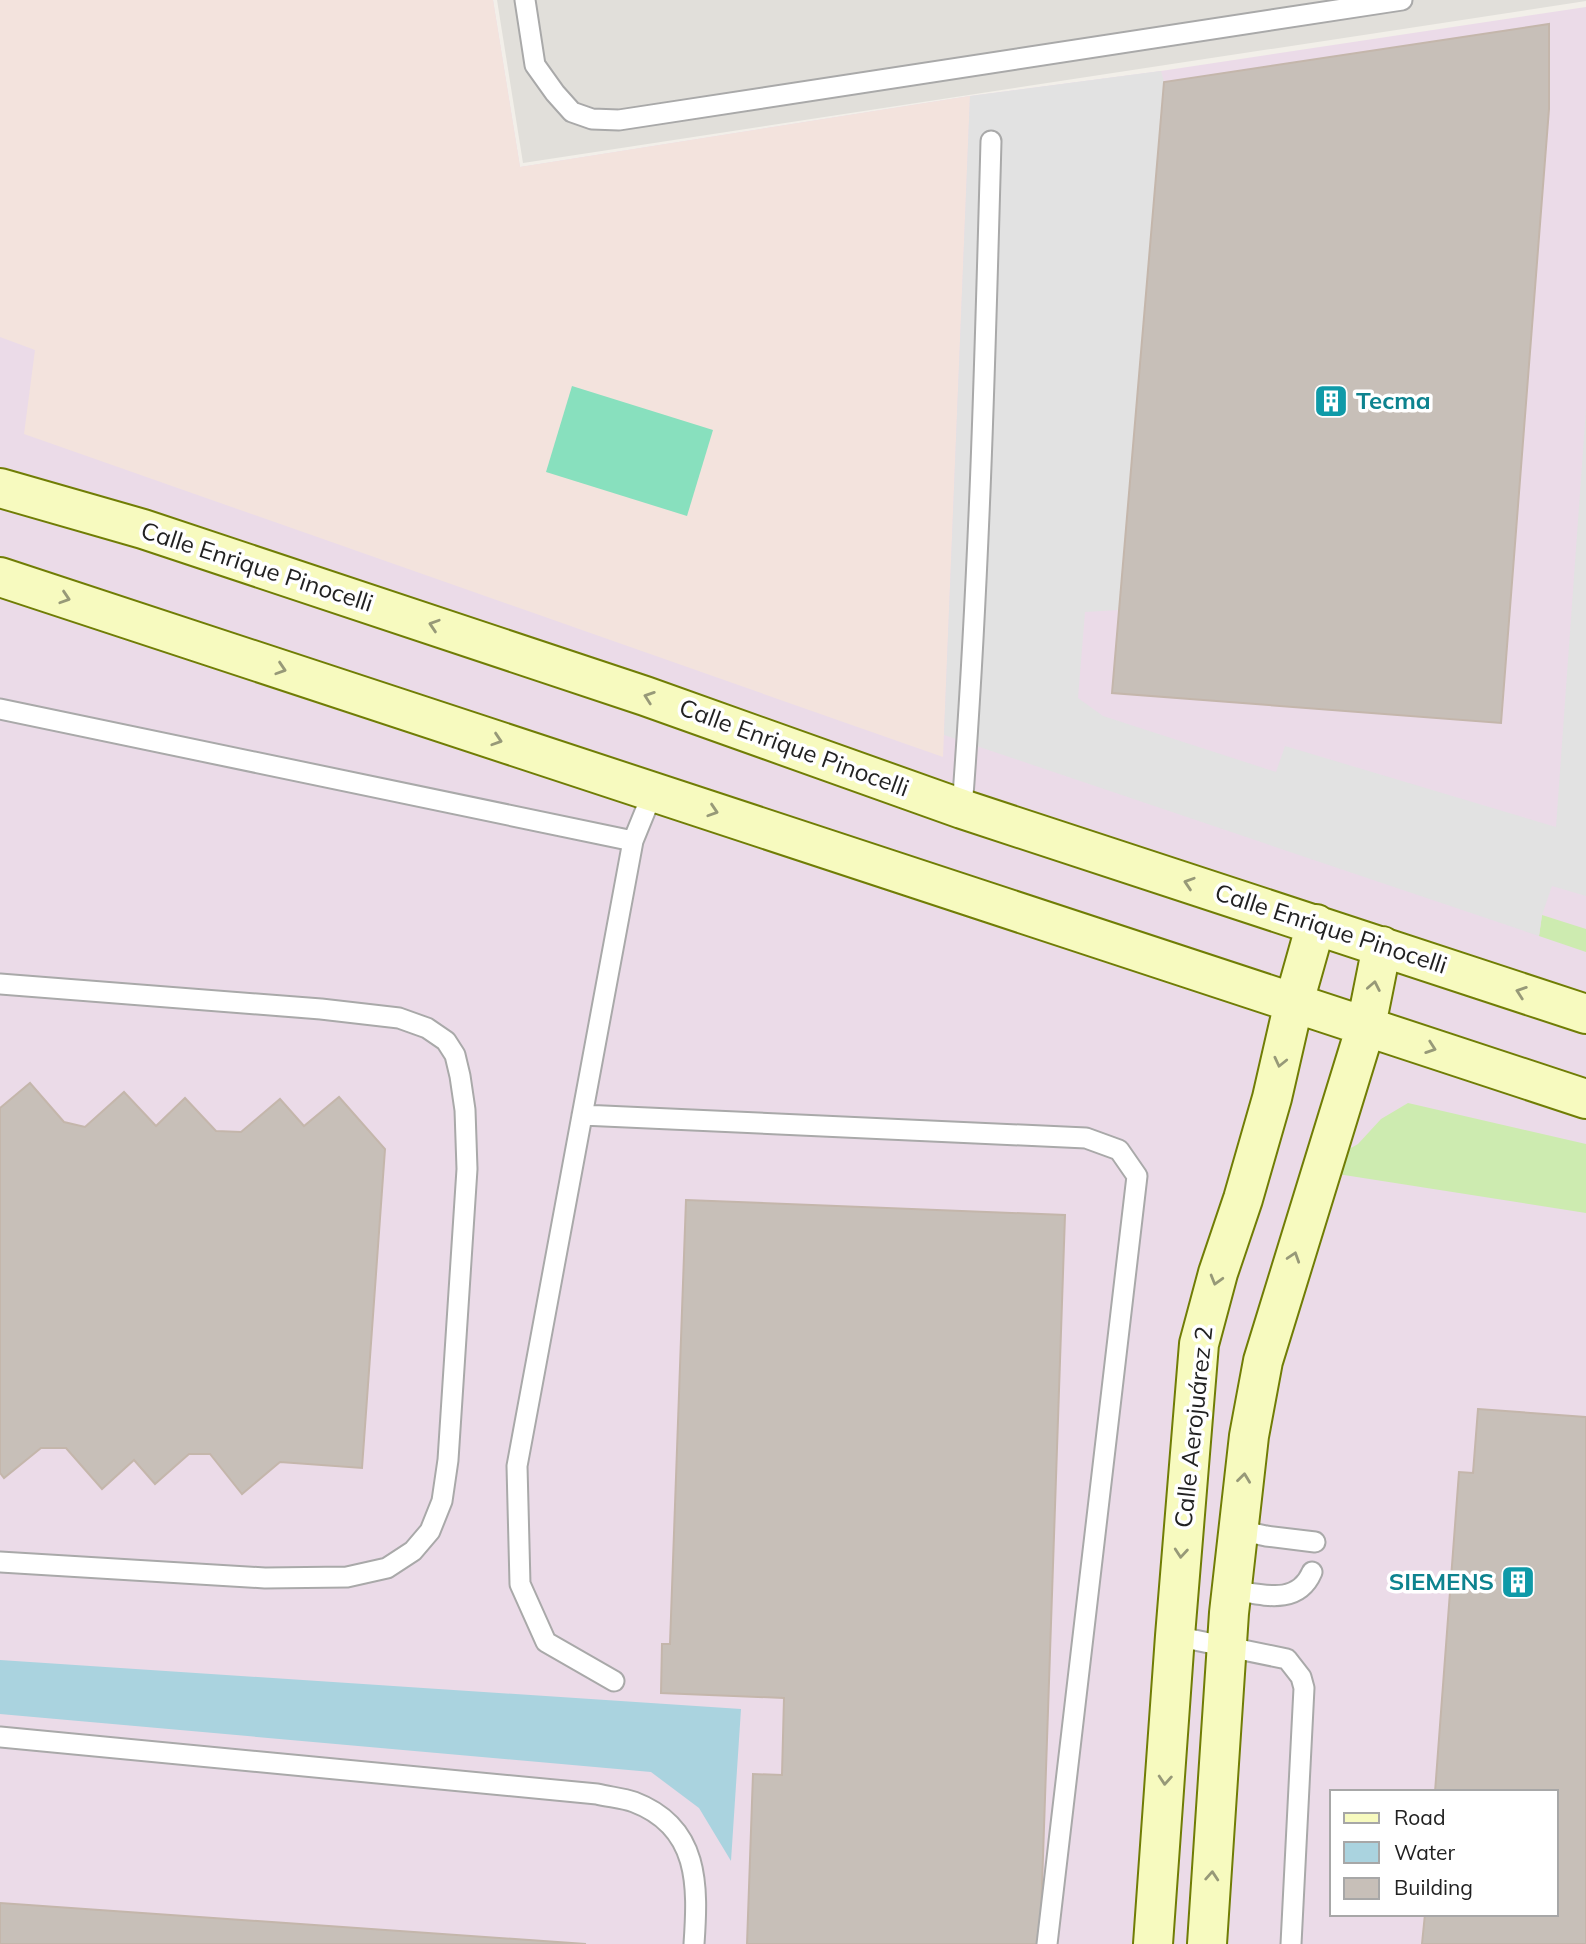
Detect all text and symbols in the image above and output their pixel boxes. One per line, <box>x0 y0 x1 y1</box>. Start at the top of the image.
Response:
building icon: Tecma <box>1312 382 1350 420</box>
place label: Tecma <box>1356 385 1431 415</box>
street label: Calle Enrique Pinocelli <box>137 514 377 618</box>
one-way arrow <box>58 590 70 605</box>
one-way arrow <box>428 619 440 633</box>
one-way arrow <box>275 661 287 676</box>
one-way arrow <box>644 691 656 705</box>
street label: Calle Enrique Pinocelli <box>675 692 913 803</box>
one-way arrow <box>491 732 503 747</box>
one-way arrow <box>707 803 719 818</box>
street label: Calle Enrique Pinocelli <box>1211 876 1451 980</box>
one-way arrow <box>1183 877 1195 891</box>
one-way arrow <box>1366 980 1381 992</box>
one-way arrow <box>1516 985 1528 1000</box>
one-way arrow <box>1424 1040 1436 1054</box>
one-way arrow <box>1274 1056 1289 1068</box>
one-way arrow <box>1286 1251 1301 1263</box>
one-way arrow <box>1210 1273 1224 1285</box>
street label: Calle Aerojuárez 2 <box>1167 1325 1219 1529</box>
one-way arrow <box>1236 1472 1251 1484</box>
one-way arrow <box>1174 1548 1189 1559</box>
building icon: SIEMENS <box>1499 1563 1537 1601</box>
place label: SIEMENS <box>1389 1566 1494 1596</box>
one-way arrow <box>1157 1775 1172 1786</box>
legend <box>1330 1790 1558 1916</box>
text: Road <box>1394 1804 1445 1830</box>
text: Water <box>1394 1839 1455 1865</box>
one-way arrow <box>1204 1870 1219 1881</box>
text: Building <box>1394 1874 1473 1900</box>

